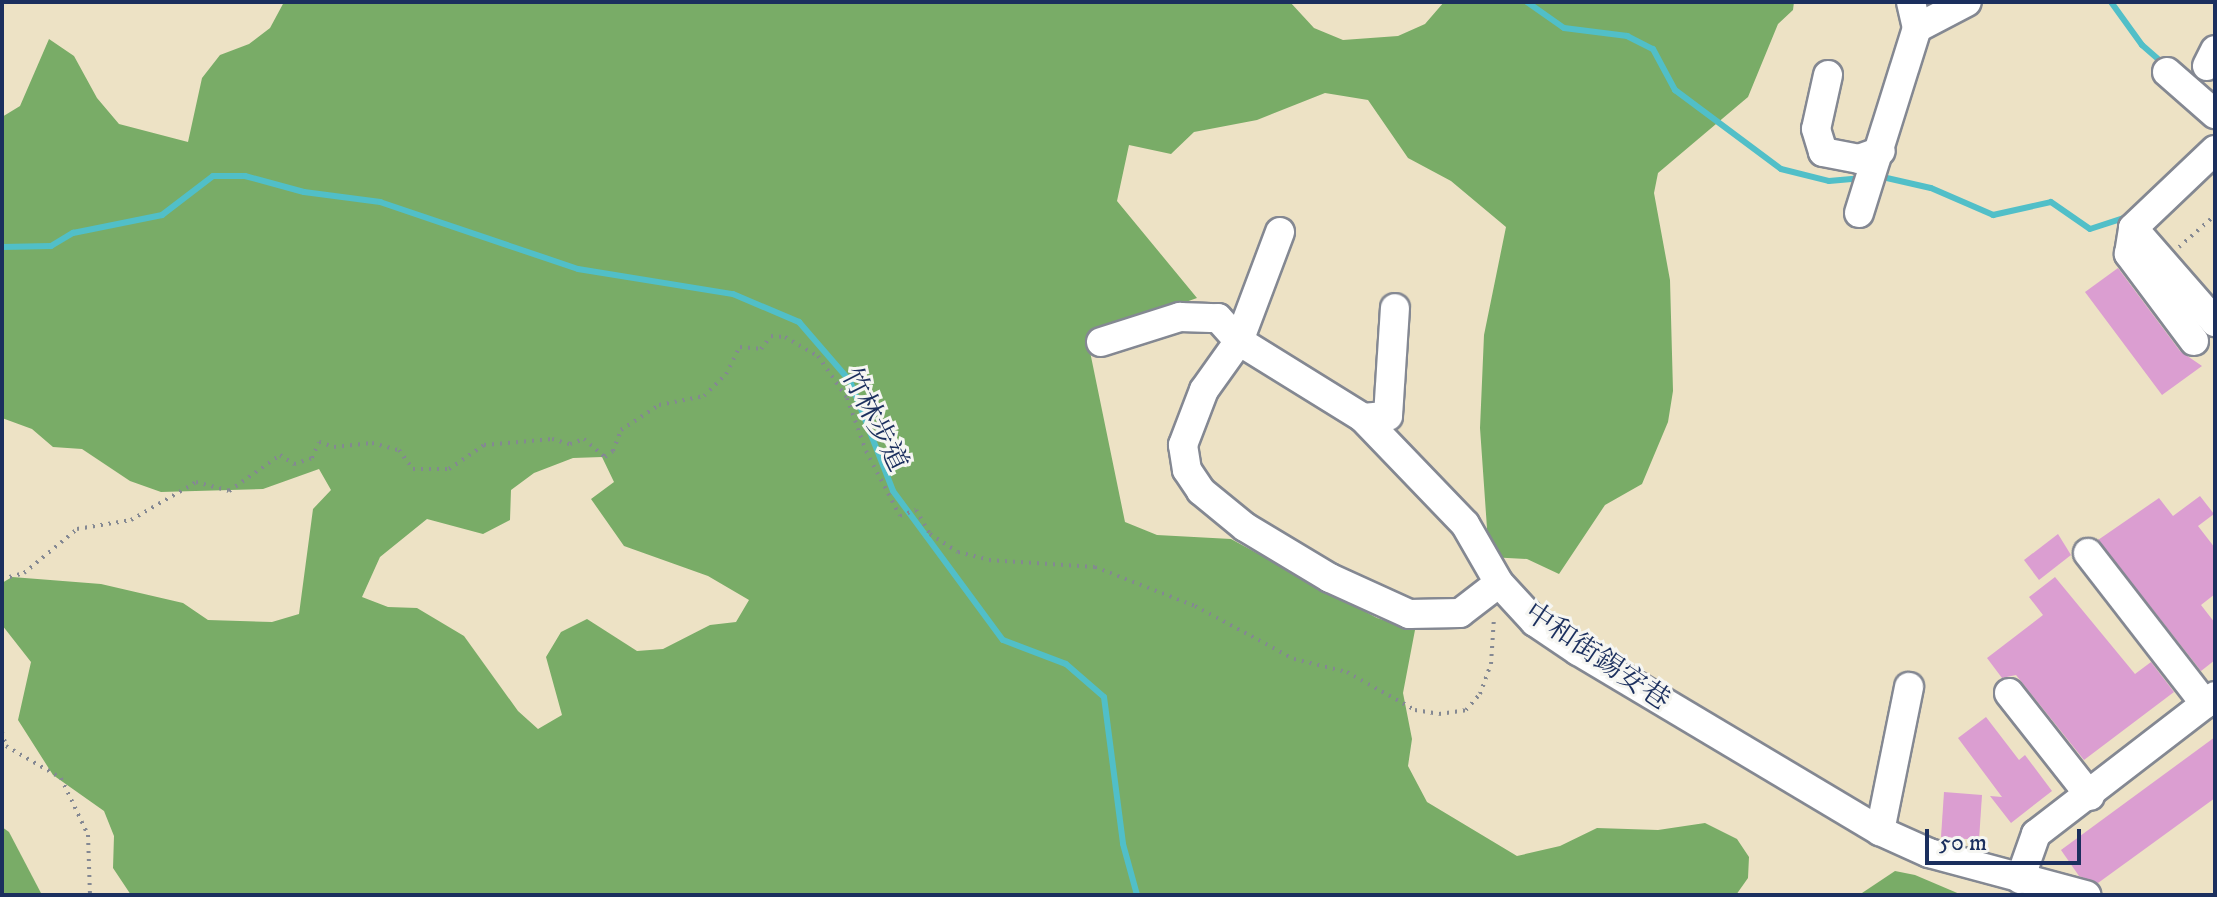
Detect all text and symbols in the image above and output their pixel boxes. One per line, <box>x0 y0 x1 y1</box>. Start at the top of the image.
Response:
street label: 竹林步道 <box>834 362 914 478</box>
street label: 中和街錫安巷 <box>1518 596 1676 718</box>
scale bar <box>1929 813 2085 863</box>
text: 50 m <box>1939 828 1987 858</box>

